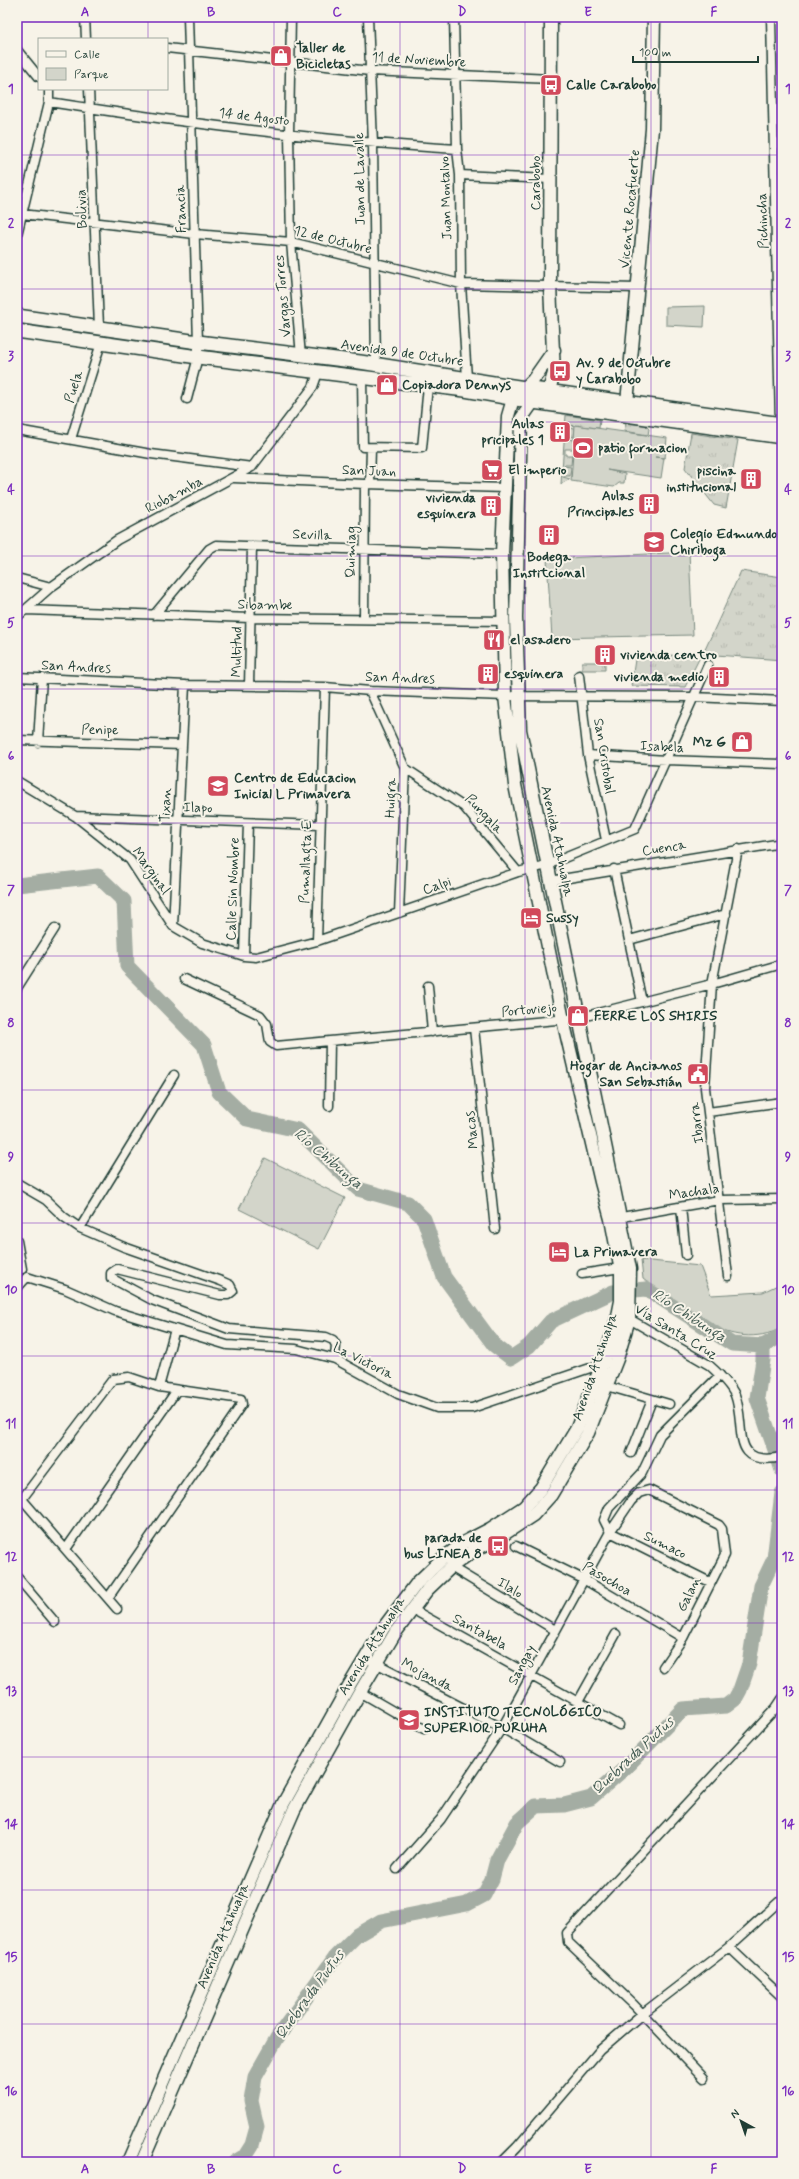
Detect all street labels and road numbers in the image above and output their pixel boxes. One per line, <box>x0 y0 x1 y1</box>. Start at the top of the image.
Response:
street label: 11 de Noviembre <box>371 49 467 71</box>
street label: 14 de Agosto <box>218 104 290 130</box>
street label: Juan de Lavalle <box>350 132 370 226</box>
street label: Vicente Rocafuerte <box>616 149 644 269</box>
street label: Juan Montalvo <box>436 155 456 240</box>
street label: Carabobo <box>527 156 545 210</box>
street label: Francia <box>171 184 191 233</box>
street label: Bolivia <box>72 189 92 229</box>
street label: Pichincha <box>753 193 773 249</box>
street label: 12 de Octubre <box>292 222 374 258</box>
street label: Vargas Torres <box>270 254 297 338</box>
street label: Avenida 9 de Octubre <box>339 335 465 371</box>
street label: Puela <box>60 368 88 405</box>
street label: San Juan <box>341 461 397 481</box>
street label: Riobamba <box>142 472 206 518</box>
street label: Sevilla <box>292 525 333 545</box>
street label: Quimiag <box>342 526 361 578</box>
street label: Sibambe <box>237 596 293 614</box>
street label: Multitud <box>228 626 246 678</box>
street label: San Andres <box>41 656 112 678</box>
street label: San Andres <box>365 668 436 688</box>
street label: San Cristobal <box>589 717 619 795</box>
street label: Penipe <box>81 721 119 739</box>
street label: Isabela <box>639 737 685 757</box>
street label: Huigra <box>381 777 403 818</box>
street label: Avenida Atahualpa <box>536 784 578 899</box>
street label: Tixan <box>156 787 176 823</box>
street label: Pungala <box>460 790 507 839</box>
street label: Ilapo <box>183 798 213 818</box>
street label: Pumallagta E <box>296 820 318 904</box>
street label: Cuenca <box>641 836 688 860</box>
street label: Calle Sin Nombre <box>222 837 244 941</box>
street label: Marginal <box>127 844 174 899</box>
street label: Calpi <box>420 873 454 899</box>
street label: Portoviejo <box>501 999 557 1021</box>
street label: Ibarra <box>685 1101 708 1145</box>
street label: Macas <box>461 1110 483 1150</box>
street label: Machala <box>668 1180 721 1204</box>
street label: Vía Santa Cruz <box>631 1300 721 1364</box>
street label: Avenida Atahualpa <box>568 1310 622 1423</box>
street label: La Victoria <box>330 1339 397 1384</box>
street label: Sumaco <box>641 1527 689 1563</box>
street label: Pasochoa <box>579 1558 635 1600</box>
street label: Ilalo <box>494 1573 526 1603</box>
street label: Galan <box>673 1573 705 1615</box>
street label: Avenida Atahualpa <box>335 1593 410 1699</box>
street label: Santabela <box>449 1610 511 1654</box>
street label: Sangay <box>504 1642 541 1689</box>
street label: Mojanda <box>398 1654 457 1696</box>
street label: Avenida Atahualpa <box>193 1880 254 1991</box>

